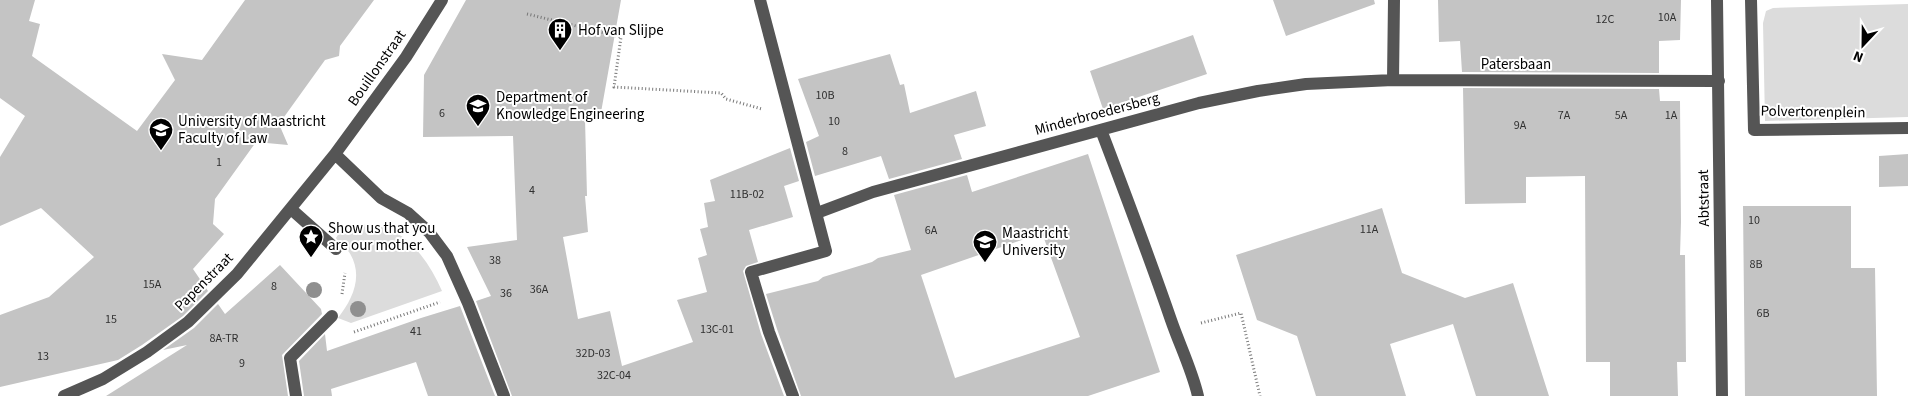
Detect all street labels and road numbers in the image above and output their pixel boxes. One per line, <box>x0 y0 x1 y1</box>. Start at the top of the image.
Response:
street label: Bouillonstraat <box>343 26 411 110</box>
street label: Patersbaan <box>1481 54 1551 75</box>
street label: Minderbroedersberg <box>1032 87 1162 141</box>
street label: Polvertorenplein <box>1760 101 1866 123</box>
street label: Abtstraat <box>1693 169 1715 227</box>
street label: Papenstraat <box>170 248 238 316</box>

